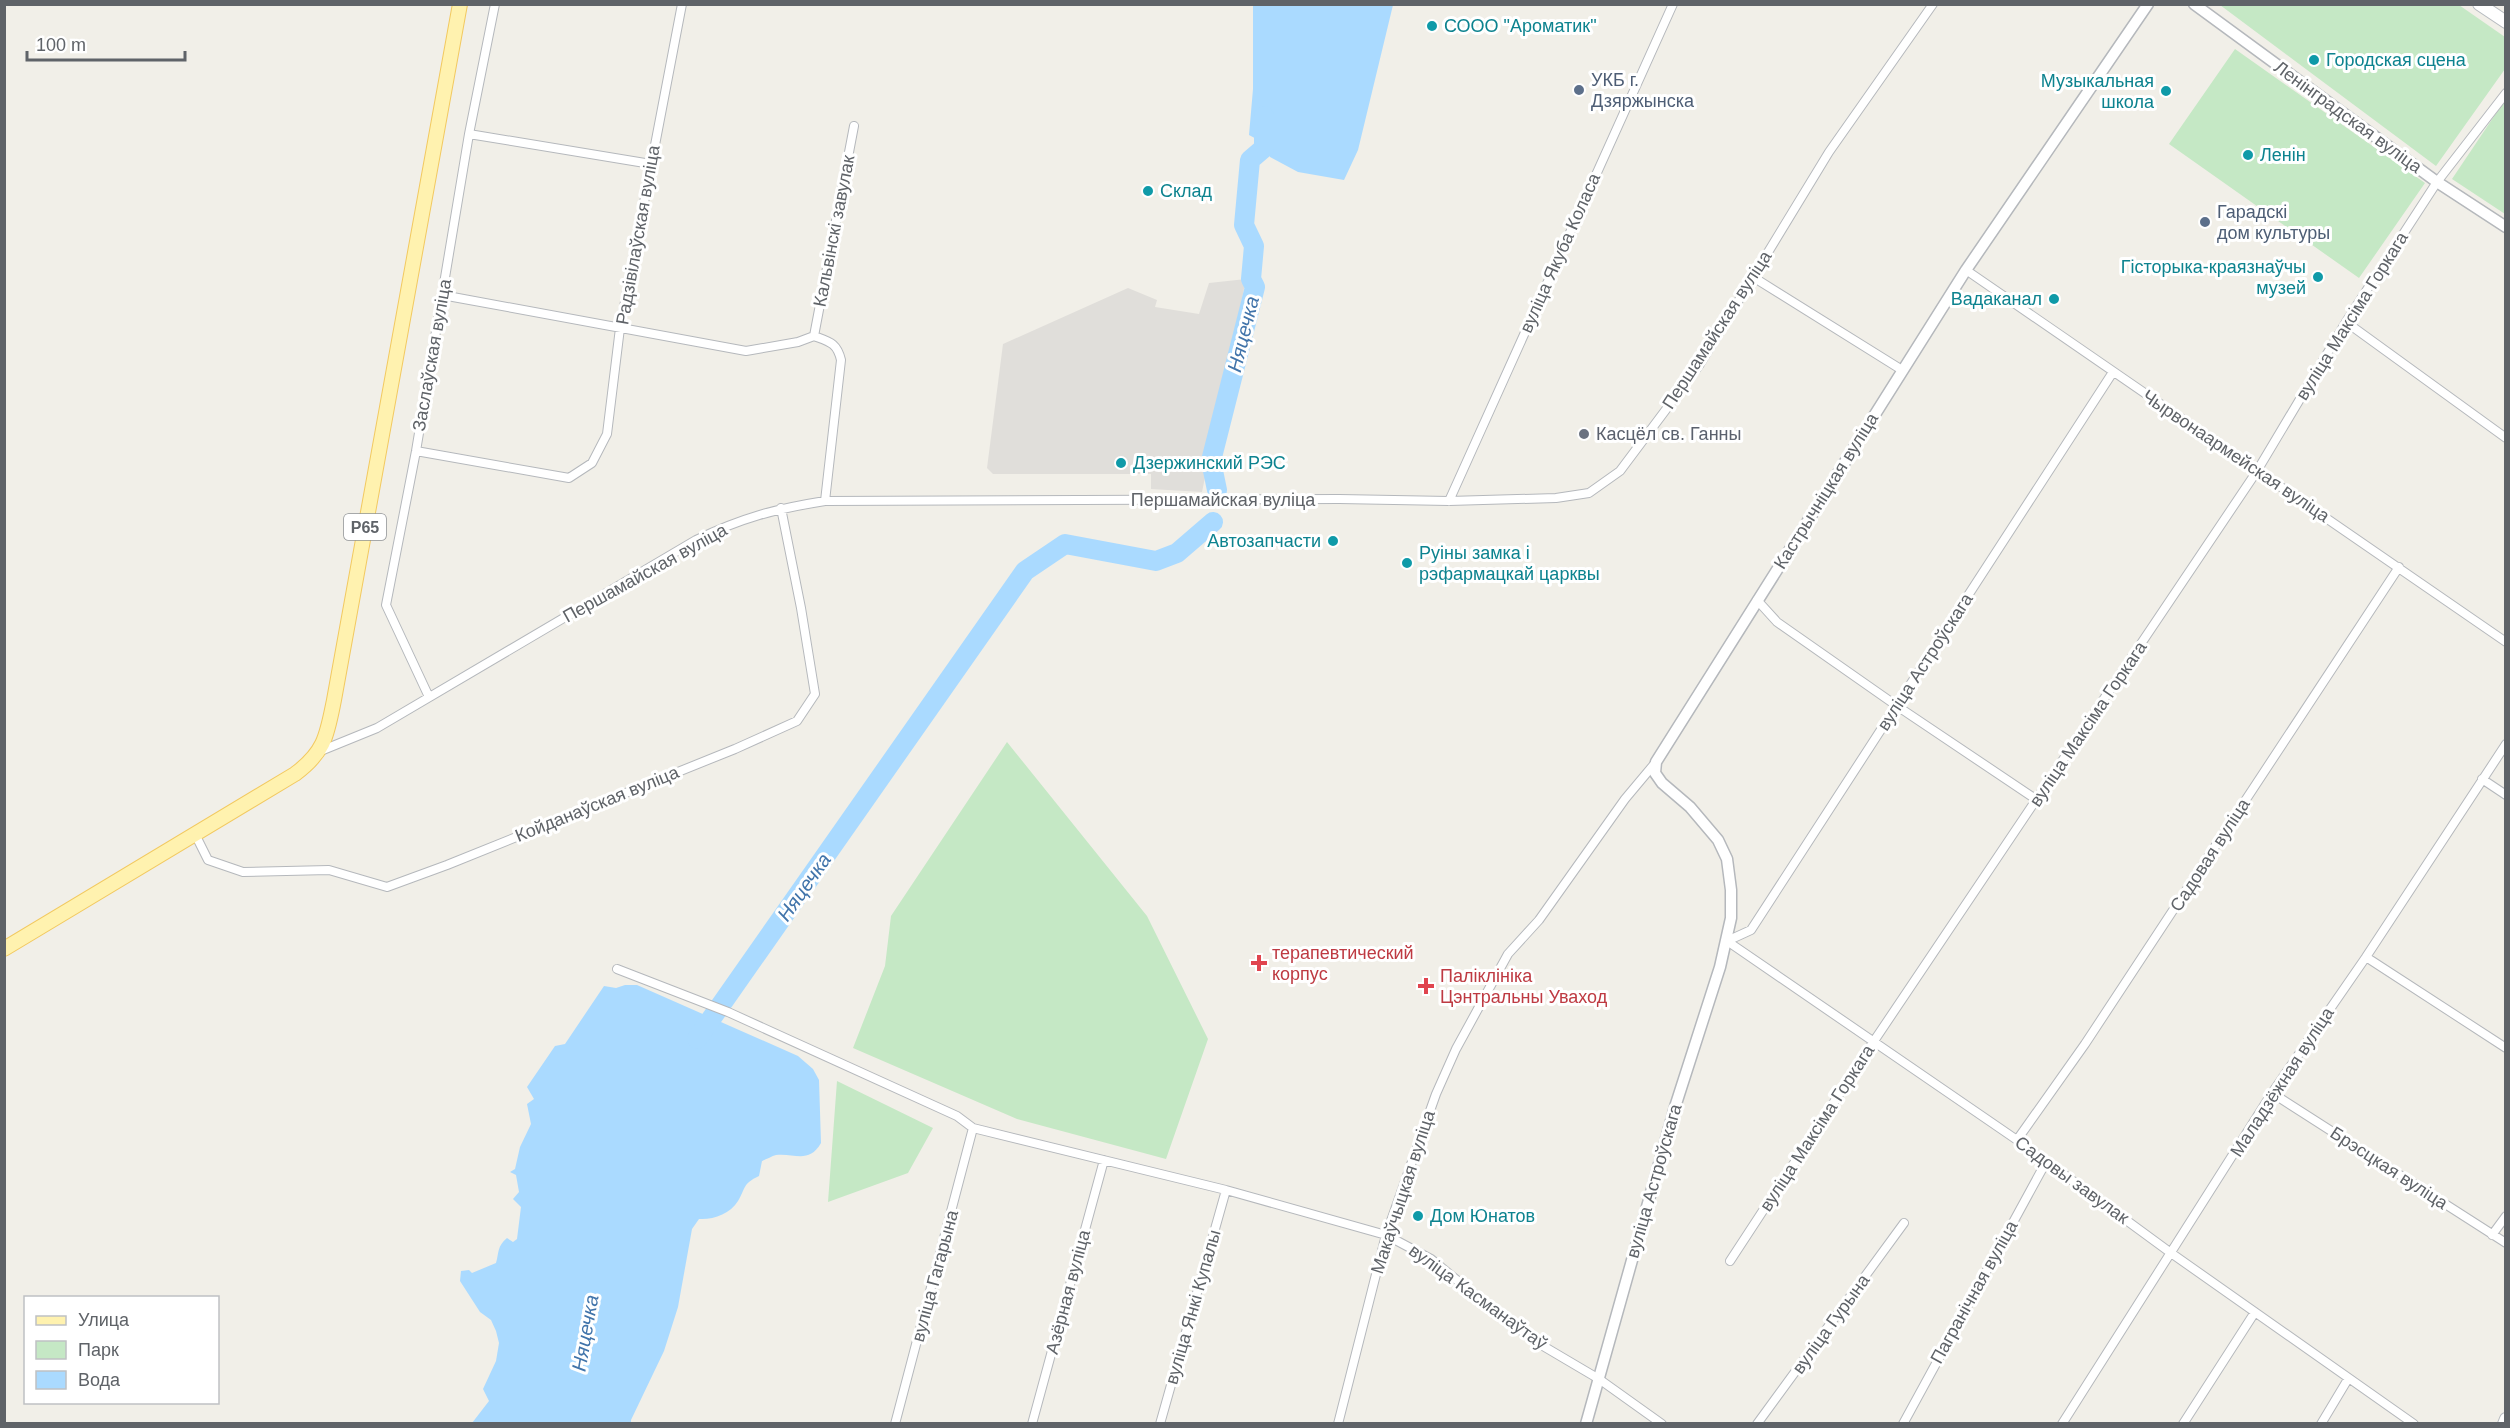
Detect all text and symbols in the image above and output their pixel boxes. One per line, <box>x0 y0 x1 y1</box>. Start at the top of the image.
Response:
place label: СООО "Ароматик" <box>1444 16 1597 36</box>
marker: СООО "Ароматик" <box>1425 19 1439 33</box>
scale bar <box>27 24 184 62</box>
text: 100 m <box>36 35 86 55</box>
place label: Городская сцена <box>2326 50 2467 70</box>
marker: Городская сцена <box>2307 53 2321 67</box>
street label: Ленінградская вуліца <box>2270 56 2426 178</box>
place label: УКБ г. Дзяржынска <box>1591 70 1695 111</box>
place label: Музыкальная школа <box>2041 71 2155 112</box>
marker: УКБ г. Дзяржынска <box>1572 83 1586 97</box>
marker: Музыкальная школа <box>2159 84 2173 98</box>
street label: Радзівілаўская вуліца <box>612 143 664 326</box>
place label: Ленін <box>2260 144 2306 166</box>
marker: Ленін <box>2241 148 2255 162</box>
street label: Кальвінскі завулак <box>809 153 859 309</box>
street label: вуліца Якуба Коласа <box>1516 169 1605 336</box>
place label: Склад <box>1160 181 1213 201</box>
marker: Склад <box>1141 184 1155 198</box>
place label: Гарадскі дом культуры <box>2217 202 2330 243</box>
marker: Гарадскі дом культуры <box>2198 215 2212 229</box>
street label: вуліца Максіма Горкага <box>2292 227 2412 404</box>
street label: Першамайская вуліца <box>1658 246 1776 413</box>
place label: Гісторыка-краязнаўчы музей <box>2121 257 2306 298</box>
marker: Гісторыка-краязнаўчы музей <box>2311 270 2325 284</box>
street label: Заслаўская вуліца <box>409 276 455 433</box>
place label: Вадаканал <box>1951 289 2042 309</box>
marker: Вадаканал <box>2047 292 2061 306</box>
water label: Няцечка <box>1223 294 1263 374</box>
street label: Чырвонаармейская вуліца <box>2139 386 2334 527</box>
street label: Кастрычніцкая вуліца <box>1770 409 1883 573</box>
place label: Касцёл св. Ганны <box>1596 424 1741 444</box>
marker: Касцёл св. Ганны <box>1577 427 1591 441</box>
place label: Дзержинский РЭС <box>1133 453 1286 473</box>
marker: Дзержинский РЭС <box>1114 456 1128 470</box>
street label: Першамайская вуліца <box>1131 490 1316 510</box>
road number: Р65 <box>344 514 386 540</box>
street label: Першамайская вуліца <box>559 519 731 626</box>
place label: Автозапчасти <box>1207 531 1321 551</box>
marker: Автозапчасти <box>1326 534 1340 548</box>
place label: Руіны замка і рэфармацкай царквы <box>1419 543 1600 584</box>
marker: Руіны замка і рэфармацкай царквы <box>1400 556 1414 570</box>
street label: вуліца Астроўскага <box>1873 589 1977 734</box>
street label: вуліца Максіма Горкага <box>2025 637 2151 810</box>
street label: Койданаўская вуліца <box>512 762 683 846</box>
street label: Садовая вуліца <box>2166 794 2254 915</box>
water label: Няцечка <box>773 849 835 925</box>
place label: терапевтический корпус <box>1272 943 1414 984</box>
marker: терапевтический корпус <box>1250 954 1268 972</box>
place label: Паліклініка Цэнтральны Уваход <box>1440 966 1608 1007</box>
marker: Паліклініка Цэнтральны Уваход <box>1417 977 1435 995</box>
street label: Маладзёжная вуліца <box>2226 1003 2338 1160</box>
street label: вуліца Максіма Горкага <box>1756 1040 1879 1215</box>
street label: вуліца Астроўскага <box>1622 1101 1686 1260</box>
street label: Макаўчыцкая вуліца <box>1367 1107 1439 1276</box>
street label: Брэсцкая вуліца <box>2327 1123 2452 1214</box>
street label: Садовы завулак <box>2011 1132 2133 1228</box>
place label: Дом Юнатов <box>1430 1206 1535 1226</box>
street label: вуліца Гагарына <box>908 1207 962 1344</box>
marker: Дом Юнатов <box>1411 1209 1425 1223</box>
street label: Пагранічная вуліца <box>1926 1216 2022 1367</box>
street label: Азёрная вуліца <box>1042 1227 1094 1356</box>
street label: вуліца Янкі Купалы <box>1161 1227 1225 1387</box>
street label: вуліца Касманаўтаў <box>1405 1240 1551 1354</box>
street label: вуліца Гурына <box>1788 1270 1874 1378</box>
water label: Няцечка <box>567 1293 603 1373</box>
legend <box>24 1296 219 1404</box>
text: Улица <box>78 1310 130 1330</box>
text: Парк <box>78 1340 119 1360</box>
text: Вода <box>78 1370 121 1390</box>

